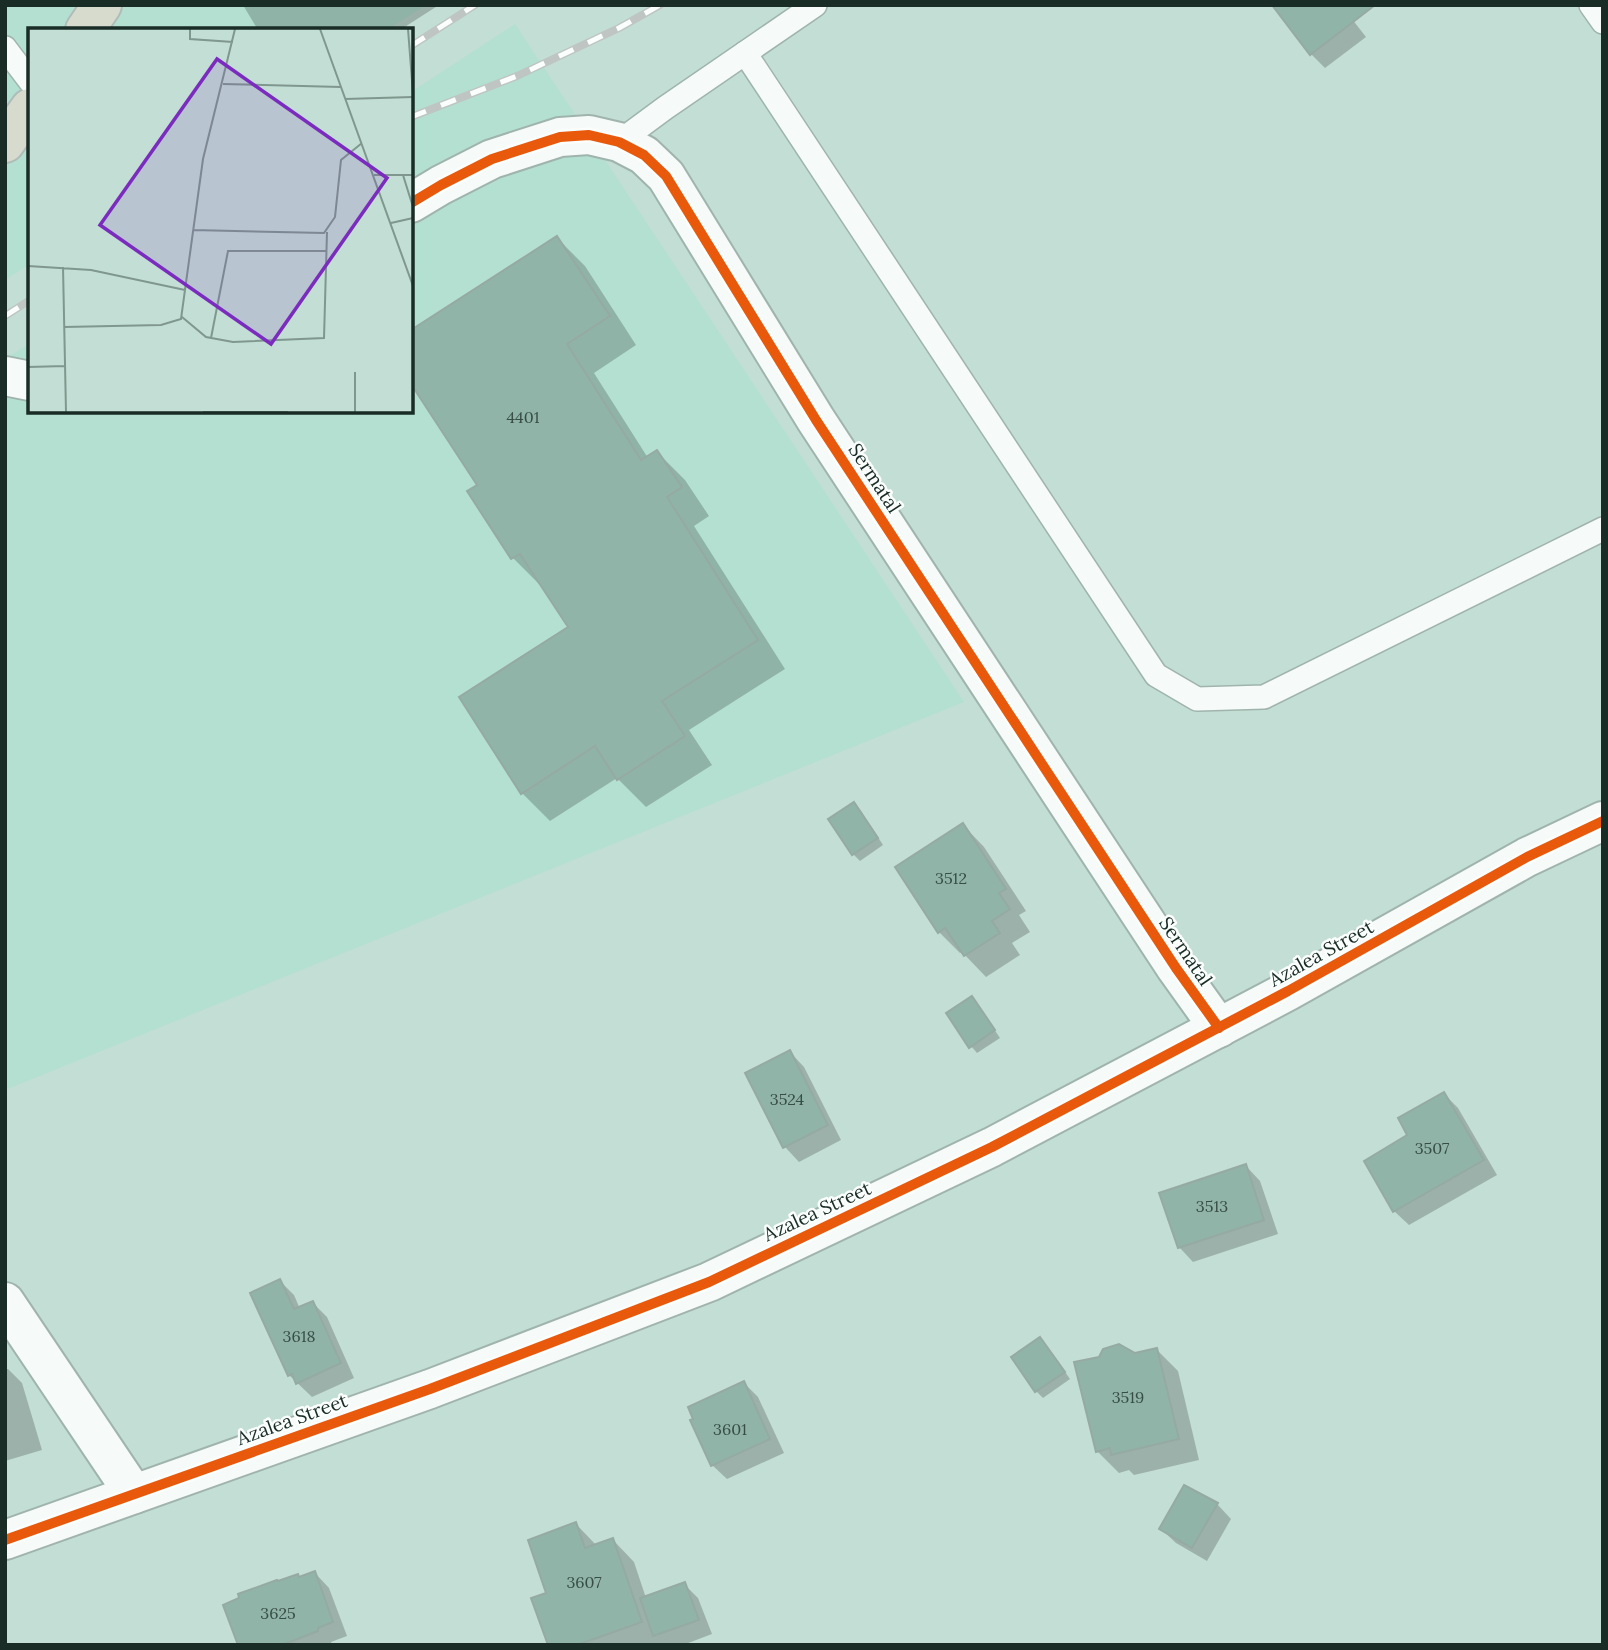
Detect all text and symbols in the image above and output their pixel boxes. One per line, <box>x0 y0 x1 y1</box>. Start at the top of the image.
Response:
inset map <box>28 28 413 413</box>
house number: 4401 <box>506 407 540 427</box>
street label: Sermatal <box>844 439 906 517</box>
house number: 3512 <box>935 868 967 888</box>
street label: Sermatal <box>1154 912 1218 990</box>
street label: Azalea Street <box>1264 914 1378 992</box>
house number: 3524 <box>770 1089 805 1109</box>
house number: 3507 <box>1415 1138 1450 1158</box>
street label: Azalea Street <box>758 1175 875 1247</box>
house number: 3513 <box>1196 1196 1228 1216</box>
house number: 3618 <box>283 1326 315 1346</box>
house number: 3519 <box>1112 1387 1144 1407</box>
street label: Azalea Street <box>232 1388 351 1450</box>
house number: 3601 <box>713 1419 747 1439</box>
house number: 3607 <box>566 1572 602 1592</box>
house number: 3625 <box>260 1603 296 1623</box>

